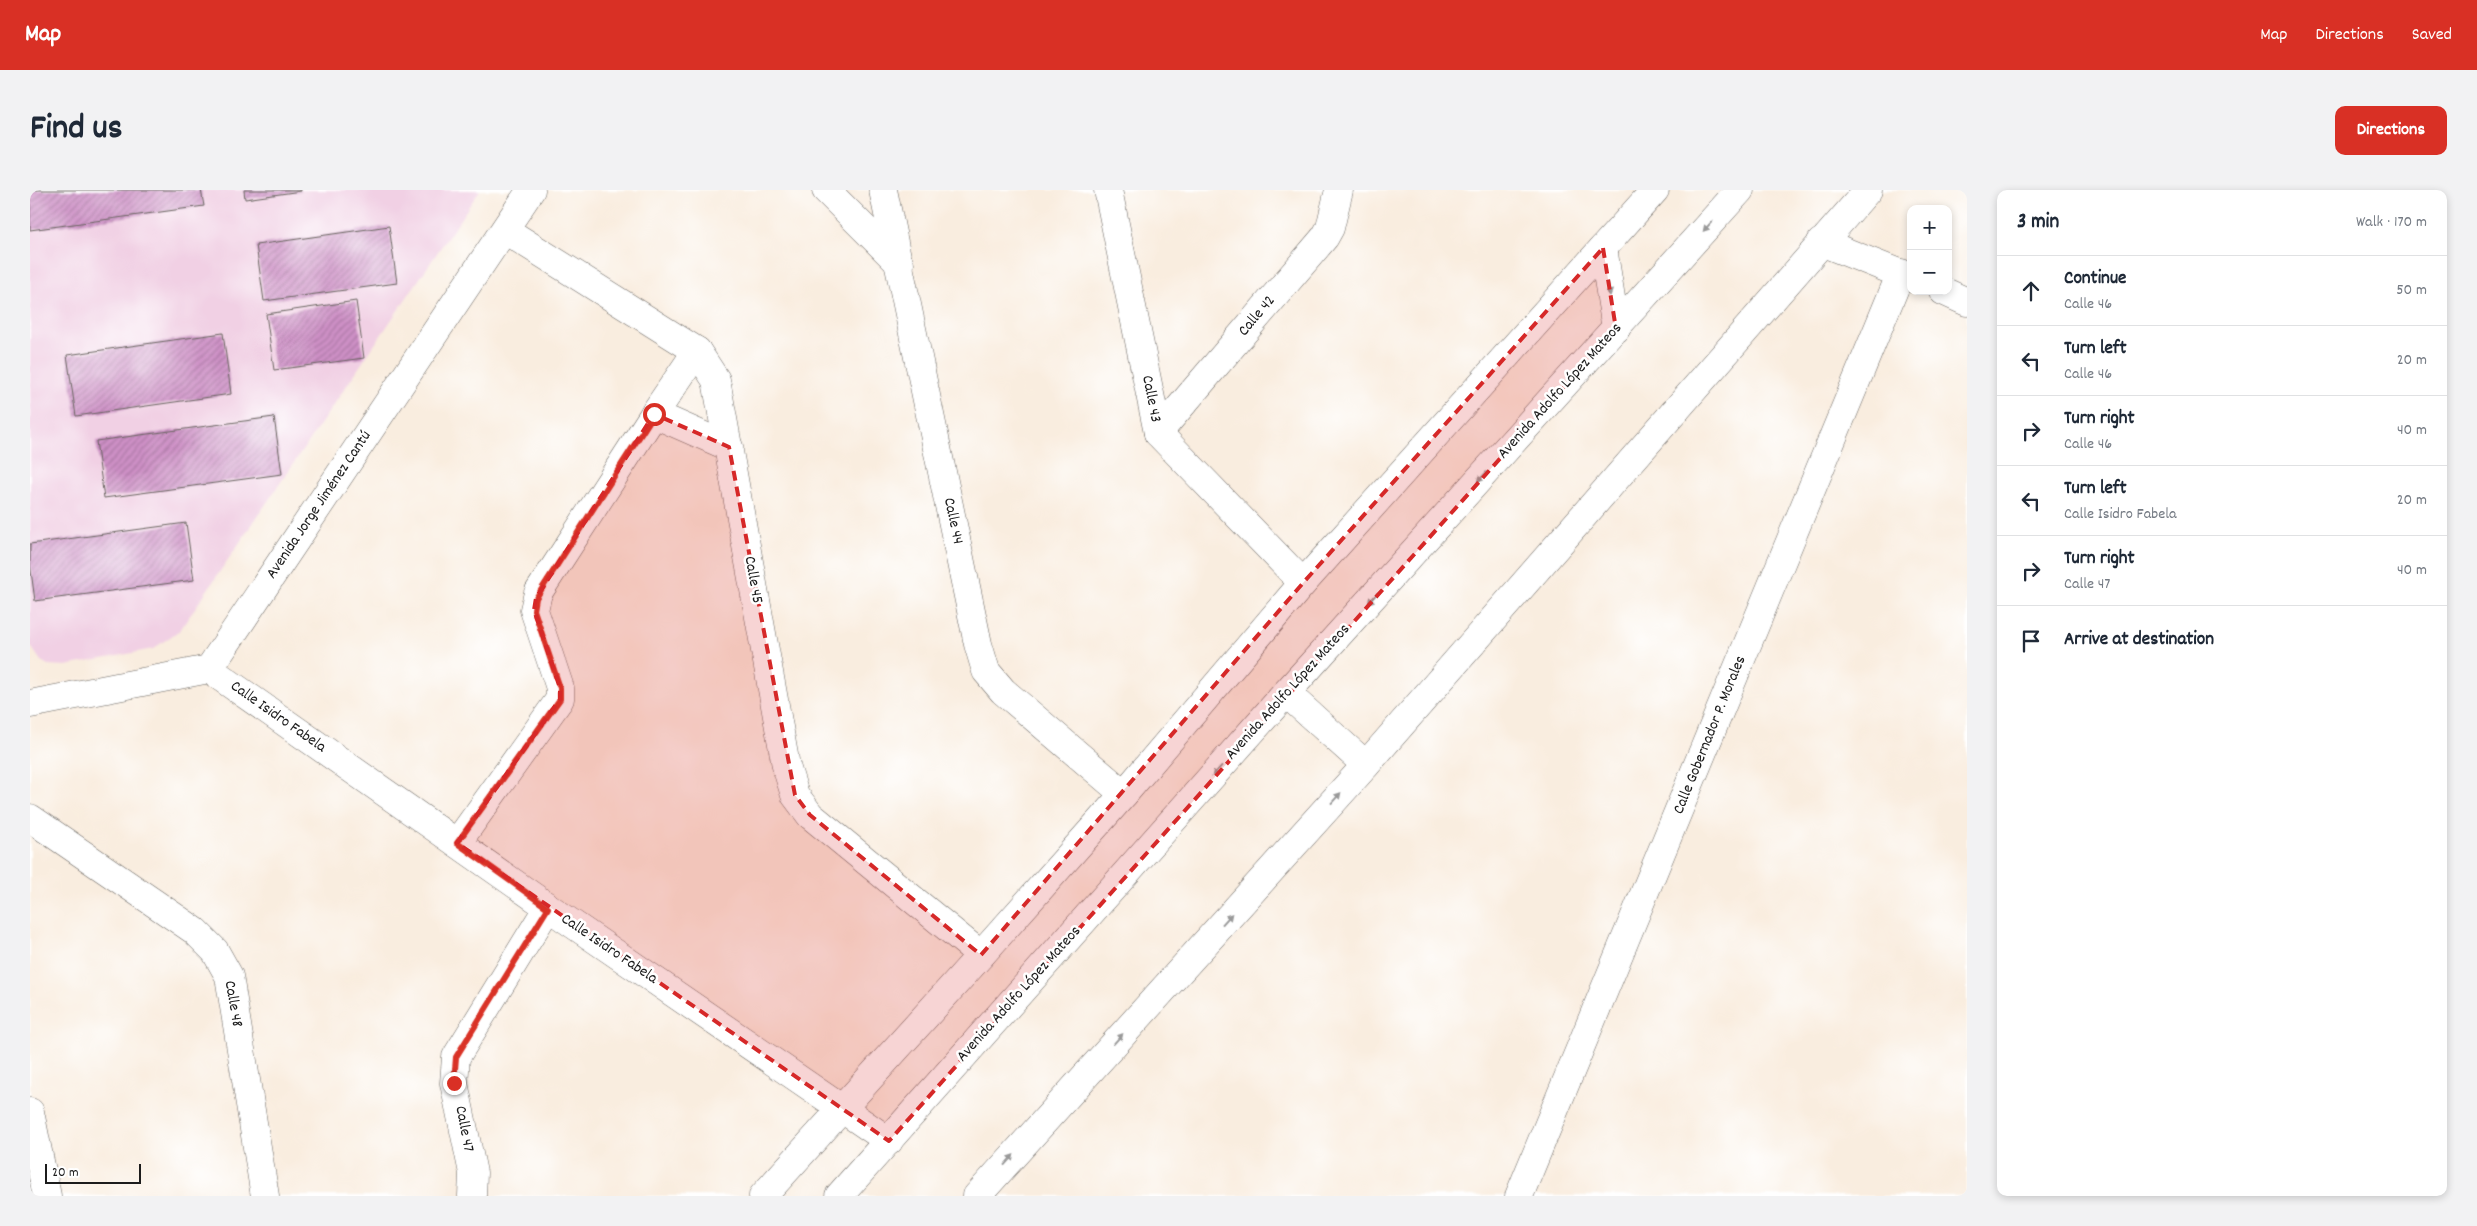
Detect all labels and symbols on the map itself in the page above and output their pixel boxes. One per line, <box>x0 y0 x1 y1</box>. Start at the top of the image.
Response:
one-way arrow <box>1702 220 1713 233</box>
one-way arrow <box>1606 281 1614 297</box>
street label: Calle 42 <box>1233 290 1281 342</box>
street label: Avenida Adolfo López Mateos <box>1492 318 1628 464</box>
street label: Calle 43 <box>1135 373 1167 425</box>
route start <box>643 403 666 426</box>
street label: Avenida Jorge Jiménez Cantú <box>261 426 377 584</box>
one-way arrow <box>1476 471 1488 483</box>
street label: Calle 44 <box>937 496 969 546</box>
street label: Calle 45 <box>738 554 768 606</box>
one-way arrow <box>1367 591 1379 603</box>
street label: Avenida Adolfo López Mateos <box>1220 619 1356 765</box>
street label: Calle Gobernador P. Morales <box>1668 652 1752 818</box>
street label: Calle Isidro Fabela <box>225 675 331 759</box>
one-way arrow <box>1211 764 1223 776</box>
one-way arrow <box>1330 792 1342 804</box>
street label: Calle Isidro Fabela <box>556 908 662 990</box>
one-way arrow <box>1221 913 1233 925</box>
street label: Avenida Adolfo López Mateos <box>951 921 1087 1067</box>
street label: Calle 48 <box>218 979 248 1029</box>
one-way arrow <box>1112 1034 1124 1046</box>
route end <box>443 1072 466 1095</box>
street label: Calle 47 <box>448 1104 480 1154</box>
one-way arrow <box>1003 1154 1015 1166</box>
scale bar <box>45 1161 141 1184</box>

